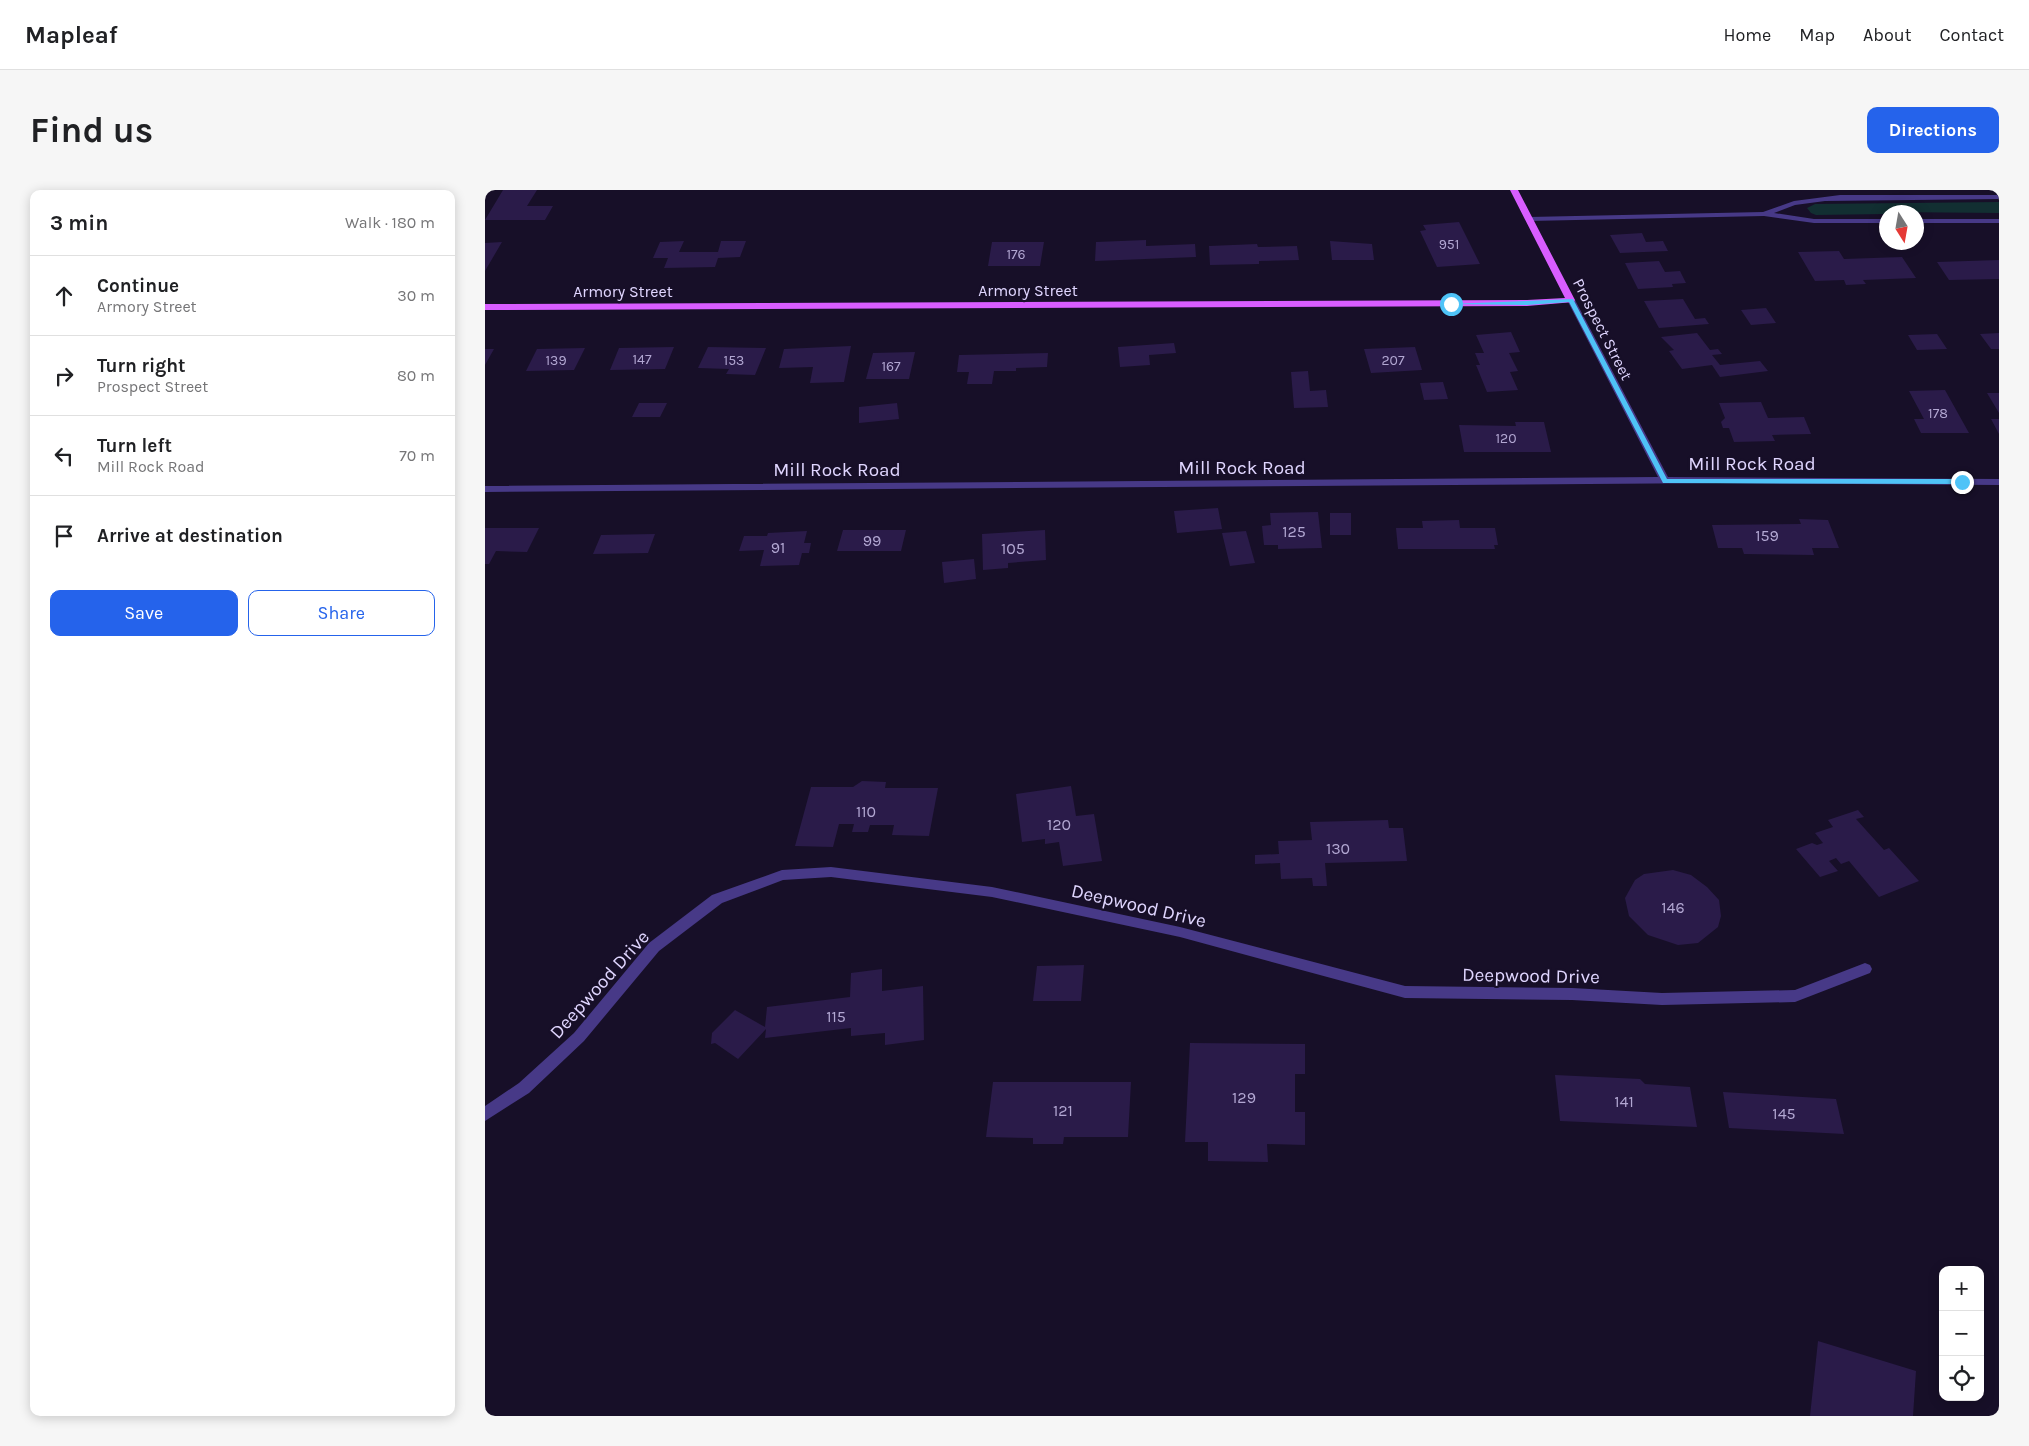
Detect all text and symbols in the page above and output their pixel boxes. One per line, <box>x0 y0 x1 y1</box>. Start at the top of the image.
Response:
text: Mapleaf <box>25 21 118 49</box>
text: Home <box>1723 24 1771 46</box>
text: Map <box>1799 24 1835 46</box>
text: About <box>1863 24 1912 46</box>
text: Contact <box>1940 24 2004 46</box>
button: Directions <box>1867 107 1999 153</box>
text: Find us <box>30 110 153 151</box>
north arrow <box>1879 205 1924 250</box>
text: 3 min <box>50 211 108 235</box>
text: Walk · 180 m <box>345 213 435 232</box>
house number: 951 <box>1439 236 1459 253</box>
house number: 176 <box>1006 246 1026 263</box>
text: Continue <box>97 275 179 297</box>
street label: Prospect Street <box>1569 275 1636 383</box>
street label: Armory Street <box>978 281 1078 300</box>
icon: ahead <box>50 282 78 310</box>
street label: Armory Street <box>573 282 673 301</box>
text: 30 m <box>397 286 435 305</box>
route start <box>1440 293 1463 316</box>
text: Armory Street <box>97 297 197 316</box>
house number: 147 <box>632 351 652 368</box>
house number: 139 <box>545 352 567 369</box>
house number: 153 <box>724 352 744 369</box>
house number: 207 <box>1382 352 1405 369</box>
text: Turn right <box>97 355 186 377</box>
house number: 167 <box>881 358 901 375</box>
icon: right <box>50 362 78 390</box>
text: 80 m <box>397 366 435 385</box>
text: Prospect Street <box>97 377 208 396</box>
house number: 178 <box>1928 405 1948 422</box>
house number: 120 <box>1495 430 1517 447</box>
text: Turn left <box>97 435 172 457</box>
icon: left <box>50 442 78 470</box>
text: 70 m <box>399 446 435 465</box>
street label: Mill Rock Road <box>1688 453 1816 475</box>
text: Mill Rock Road <box>97 457 205 476</box>
street label: Mill Rock Road <box>1178 457 1306 479</box>
street label: Mill Rock Road <box>773 459 901 481</box>
route end <box>1951 471 1974 494</box>
icon: arrive <box>50 522 78 550</box>
house number: 125 <box>1282 522 1306 541</box>
text: Arrive at destination <box>97 525 283 547</box>
house number: 159 <box>1755 526 1779 545</box>
house number: 99 <box>863 531 881 550</box>
house number: 91 <box>771 538 785 557</box>
house number: 105 <box>1001 539 1025 558</box>
button: Save <box>50 590 238 636</box>
button: Share <box>248 590 435 636</box>
house number: 110 <box>856 802 876 821</box>
house number: 120 <box>1047 815 1071 834</box>
house number: 130 <box>1326 839 1350 858</box>
street label: Deepwood Drive <box>1069 880 1208 932</box>
house number: 146 <box>1661 898 1685 917</box>
street label: Deepwood Drive <box>545 926 654 1043</box>
street label: Deepwood Drive <box>1462 964 1600 988</box>
house number: 115 <box>826 1007 846 1026</box>
house number: 129 <box>1232 1088 1256 1107</box>
house number: 141 <box>1614 1092 1634 1111</box>
house number: 121 <box>1053 1101 1073 1120</box>
house number: 145 <box>1772 1104 1796 1123</box>
map controls <box>1939 1266 1984 1401</box>
button: + <box>1939 1266 1984 1311</box>
button: − <box>1939 1311 1984 1356</box>
button: locate <box>1939 1356 1984 1401</box>

